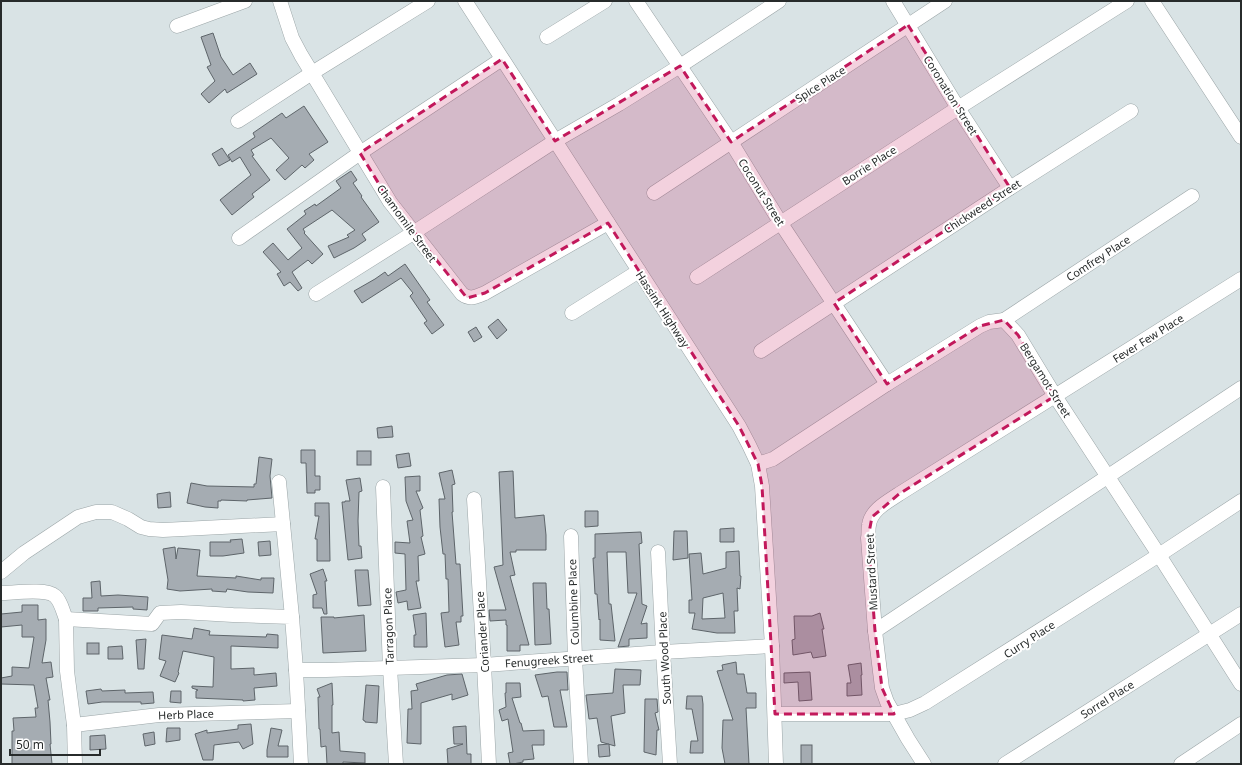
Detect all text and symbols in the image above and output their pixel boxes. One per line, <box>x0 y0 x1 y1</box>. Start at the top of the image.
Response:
street label: Coronation Street <box>920 52 982 138</box>
street label: Spice Place <box>792 62 848 106</box>
street label: Borrie Place <box>839 142 899 188</box>
street label: Coconut Street <box>735 156 789 229</box>
street label: Chickweed Street <box>941 175 1023 237</box>
street label: Chamomile Street <box>374 181 440 265</box>
street label: Comfrey Place <box>1063 232 1133 284</box>
street label: Hassink Highway <box>633 268 694 350</box>
street label: Fever Few Place <box>1110 310 1186 366</box>
street label: Bergamot Street <box>1017 340 1075 420</box>
street label: Mustard Street <box>861 533 881 611</box>
street label: Columbine Place <box>564 559 582 645</box>
street label: Tarragon Place <box>379 587 397 665</box>
street label: Coriander Place <box>472 591 492 673</box>
street label: South Wood Place <box>654 611 674 705</box>
street label: Curry Place <box>1000 617 1058 661</box>
street label: Fenugreek Street <box>504 649 594 671</box>
street label: Sorrel Place <box>1077 677 1137 721</box>
street label: Herb Place <box>158 706 214 722</box>
scale bar <box>10 731 100 757</box>
text: 50 m <box>16 736 44 753</box>

